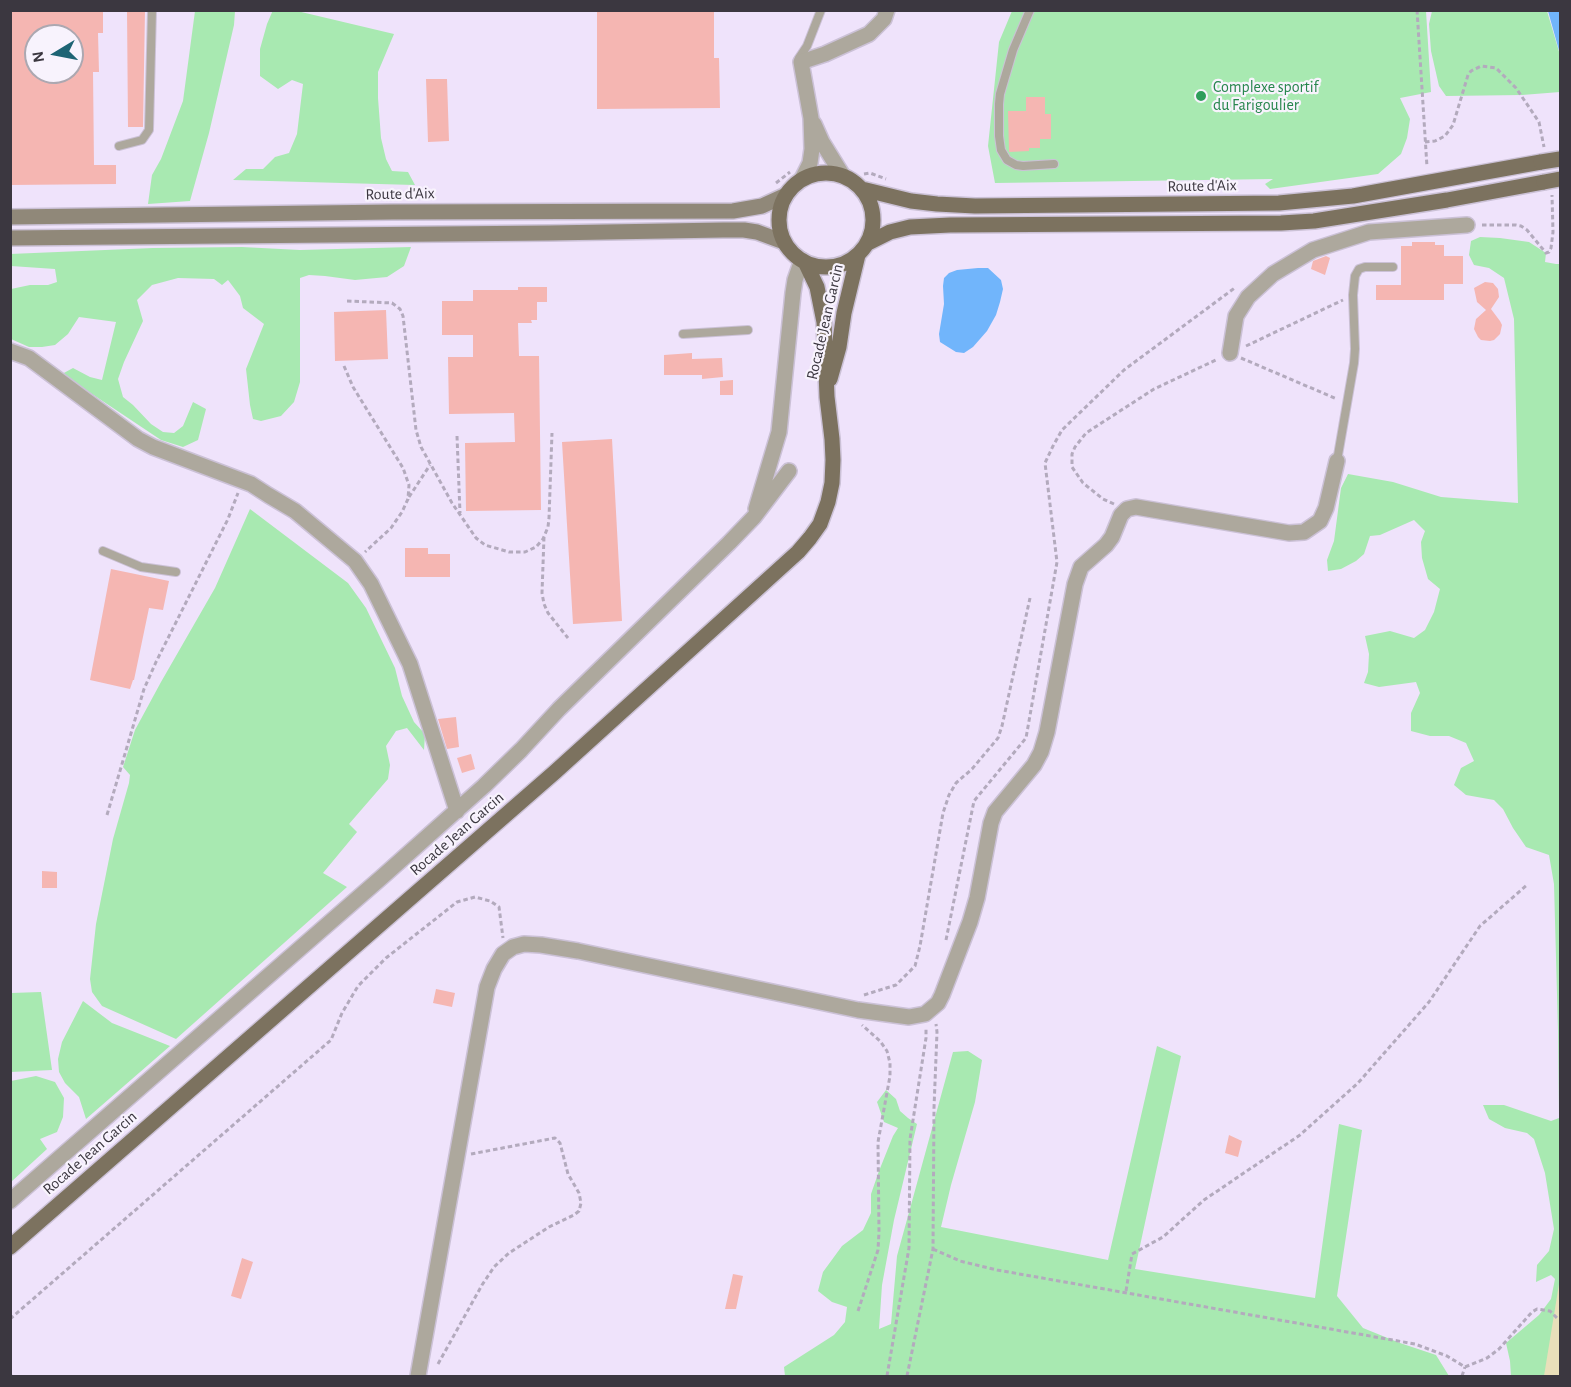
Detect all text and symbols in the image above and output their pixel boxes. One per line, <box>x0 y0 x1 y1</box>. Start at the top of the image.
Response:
north arrow <box>24 24 84 84</box>
text: N <box>29 50 47 64</box>
place label: Complexe sportif du Farigoulier <box>1213 77 1318 115</box>
marker: Complexe sportif du Farigoulier <box>1194 89 1208 103</box>
street label: Route d'Aix <box>1167 176 1237 196</box>
street label: Route d'Aix <box>365 184 435 204</box>
street label: Rocade Jean Garcin <box>802 262 848 382</box>
street label: Rocade Jean Garcin <box>406 788 508 880</box>
street label: Rocade Jean Garcin <box>39 1107 141 1199</box>

